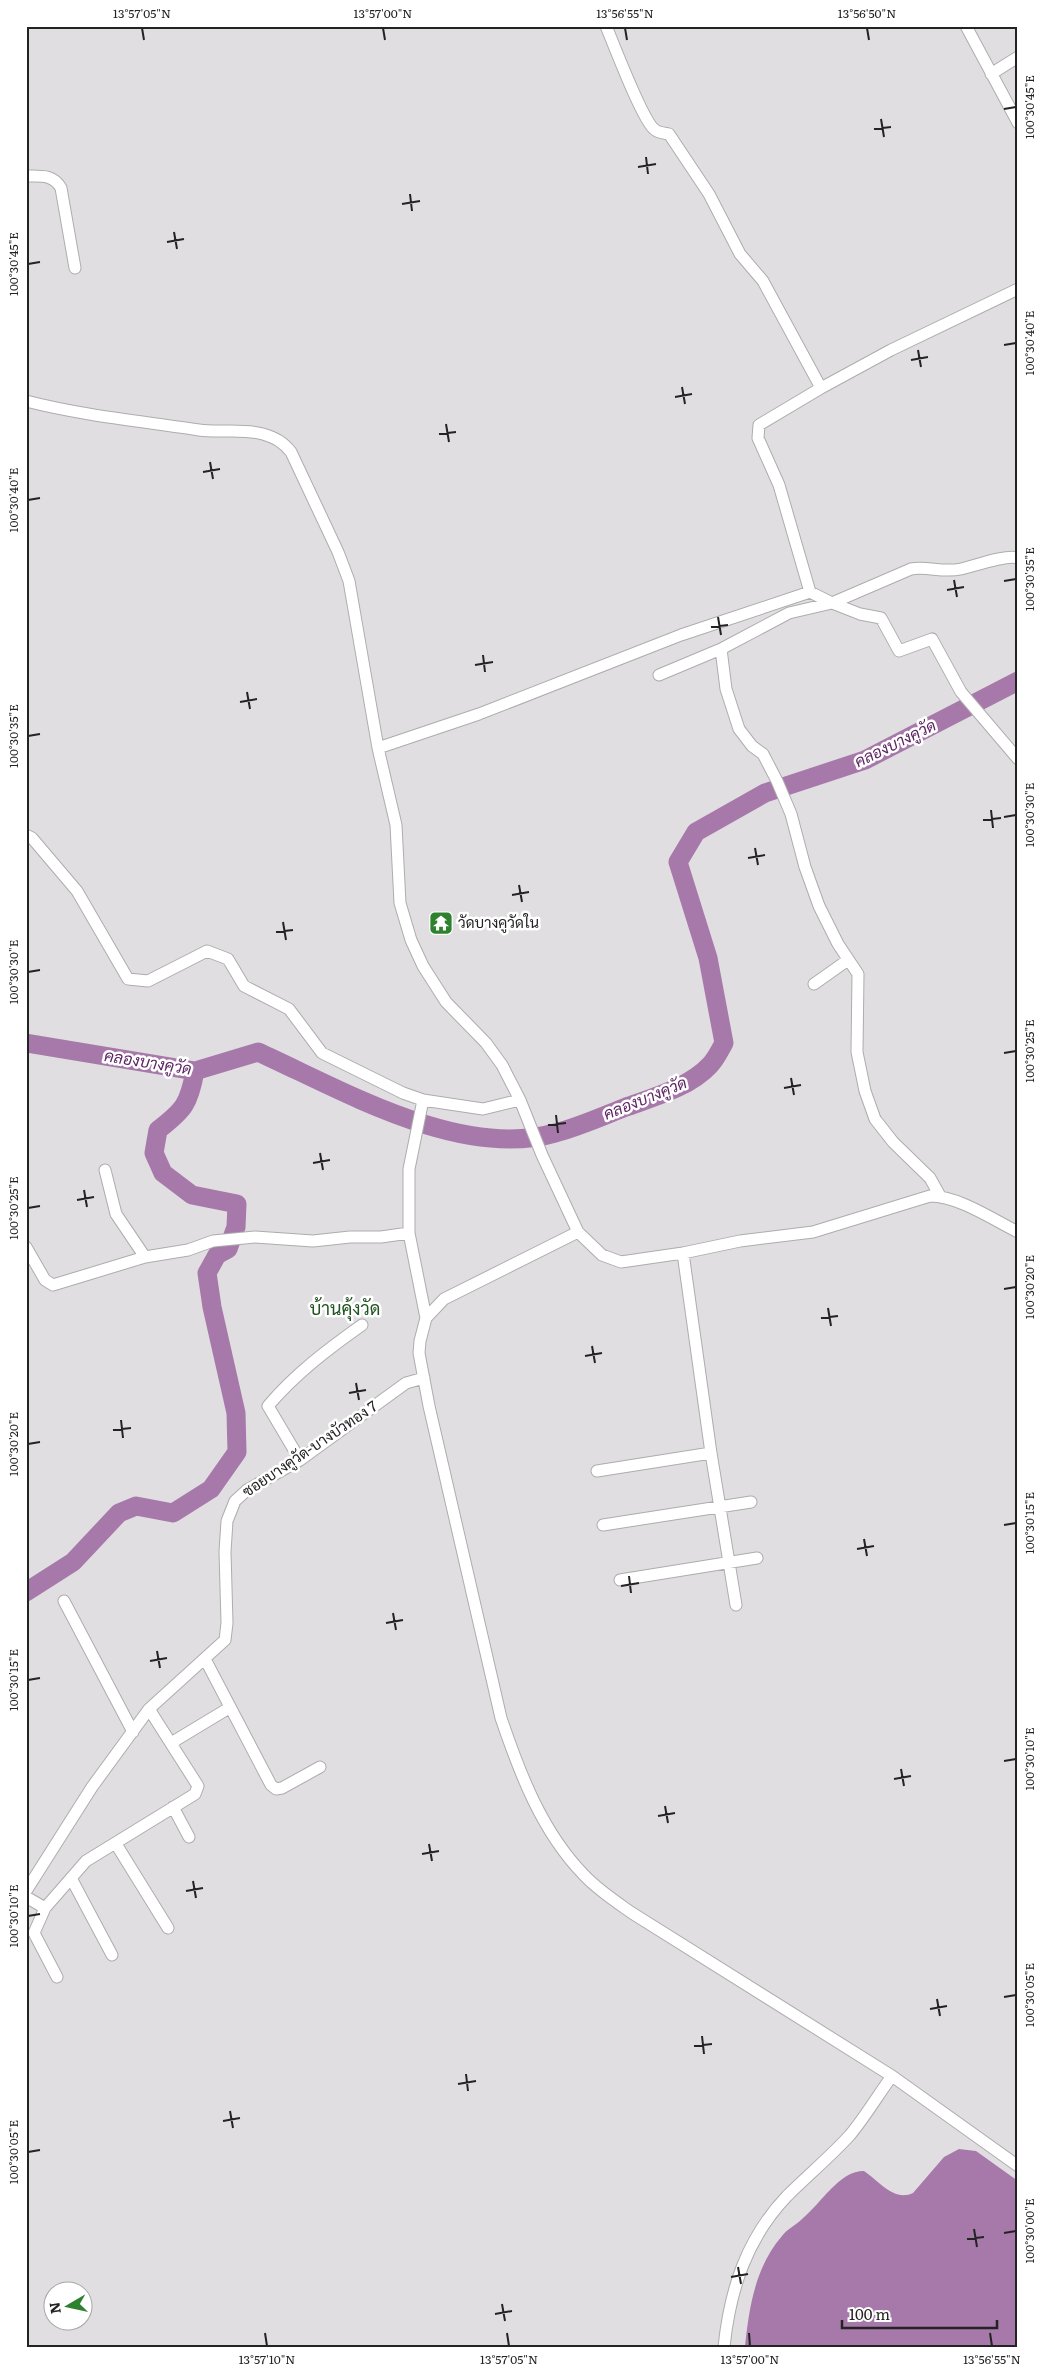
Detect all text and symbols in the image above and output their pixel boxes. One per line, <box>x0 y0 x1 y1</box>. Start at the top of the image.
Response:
text: 13°57'05"N <box>113 4 171 22</box>
text: 13°57'00"N <box>354 4 412 22</box>
text: 13°56'55"N <box>596 4 654 22</box>
text: 13°56'50"N <box>838 4 896 22</box>
text: 100°30'45"E <box>1020 75 1038 139</box>
text: 100°30'45"E <box>4 232 22 296</box>
text: 100°30'40"E <box>1020 310 1038 375</box>
text: 100°30'40"E <box>4 467 22 532</box>
text: 100°30'35"E <box>1020 547 1038 611</box>
text: 100°30'35"E <box>4 704 22 768</box>
water label: คลองบางคูวัด <box>850 712 940 773</box>
text: 100°30'30"E <box>1020 782 1038 847</box>
temple icon: วัดบางคูวัดใน <box>428 910 454 936</box>
place label: วัดบางคูวัดใน <box>458 910 539 933</box>
text: 100°30'30"E <box>4 939 22 1004</box>
text: 100°30'25"E <box>1020 1019 1038 1083</box>
water label: คลองบางคูวัด <box>103 1042 194 1081</box>
water label: คลองบางคูวัด <box>599 1069 690 1126</box>
text: 100°30'25"E <box>4 1176 22 1240</box>
text: 100°30'20"E <box>1020 1255 1038 1319</box>
district label: บ้านคุ้งวัด <box>310 1294 380 1321</box>
street label: ซอยบางคูวัด-บางบัวทอง 7 <box>237 1394 382 1502</box>
text: 100°30'20"E <box>4 1412 22 1476</box>
text: 100°30'15"E <box>1020 1492 1038 1554</box>
text: 100°30'15"E <box>4 1649 22 1711</box>
text: 100°30'10"E <box>1020 1727 1038 1791</box>
text: 100°30'10"E <box>4 1884 22 1948</box>
text: 100°30'05"E <box>1020 1963 1038 2027</box>
text: 100°30'05"E <box>4 2120 22 2184</box>
text: 100°30'00"E <box>1020 2198 1038 2264</box>
north arrow <box>42 2280 92 2330</box>
scale bar <box>842 2298 996 2330</box>
text: N <box>43 2301 65 2316</box>
text: 100 m <box>849 2302 890 2325</box>
text: 13°57'10"N <box>239 2350 295 2368</box>
text: 13°57'05"N <box>480 2350 538 2368</box>
text: 13°57'00"N <box>721 2350 779 2368</box>
text: 13°56'55"N <box>963 2350 1021 2368</box>

